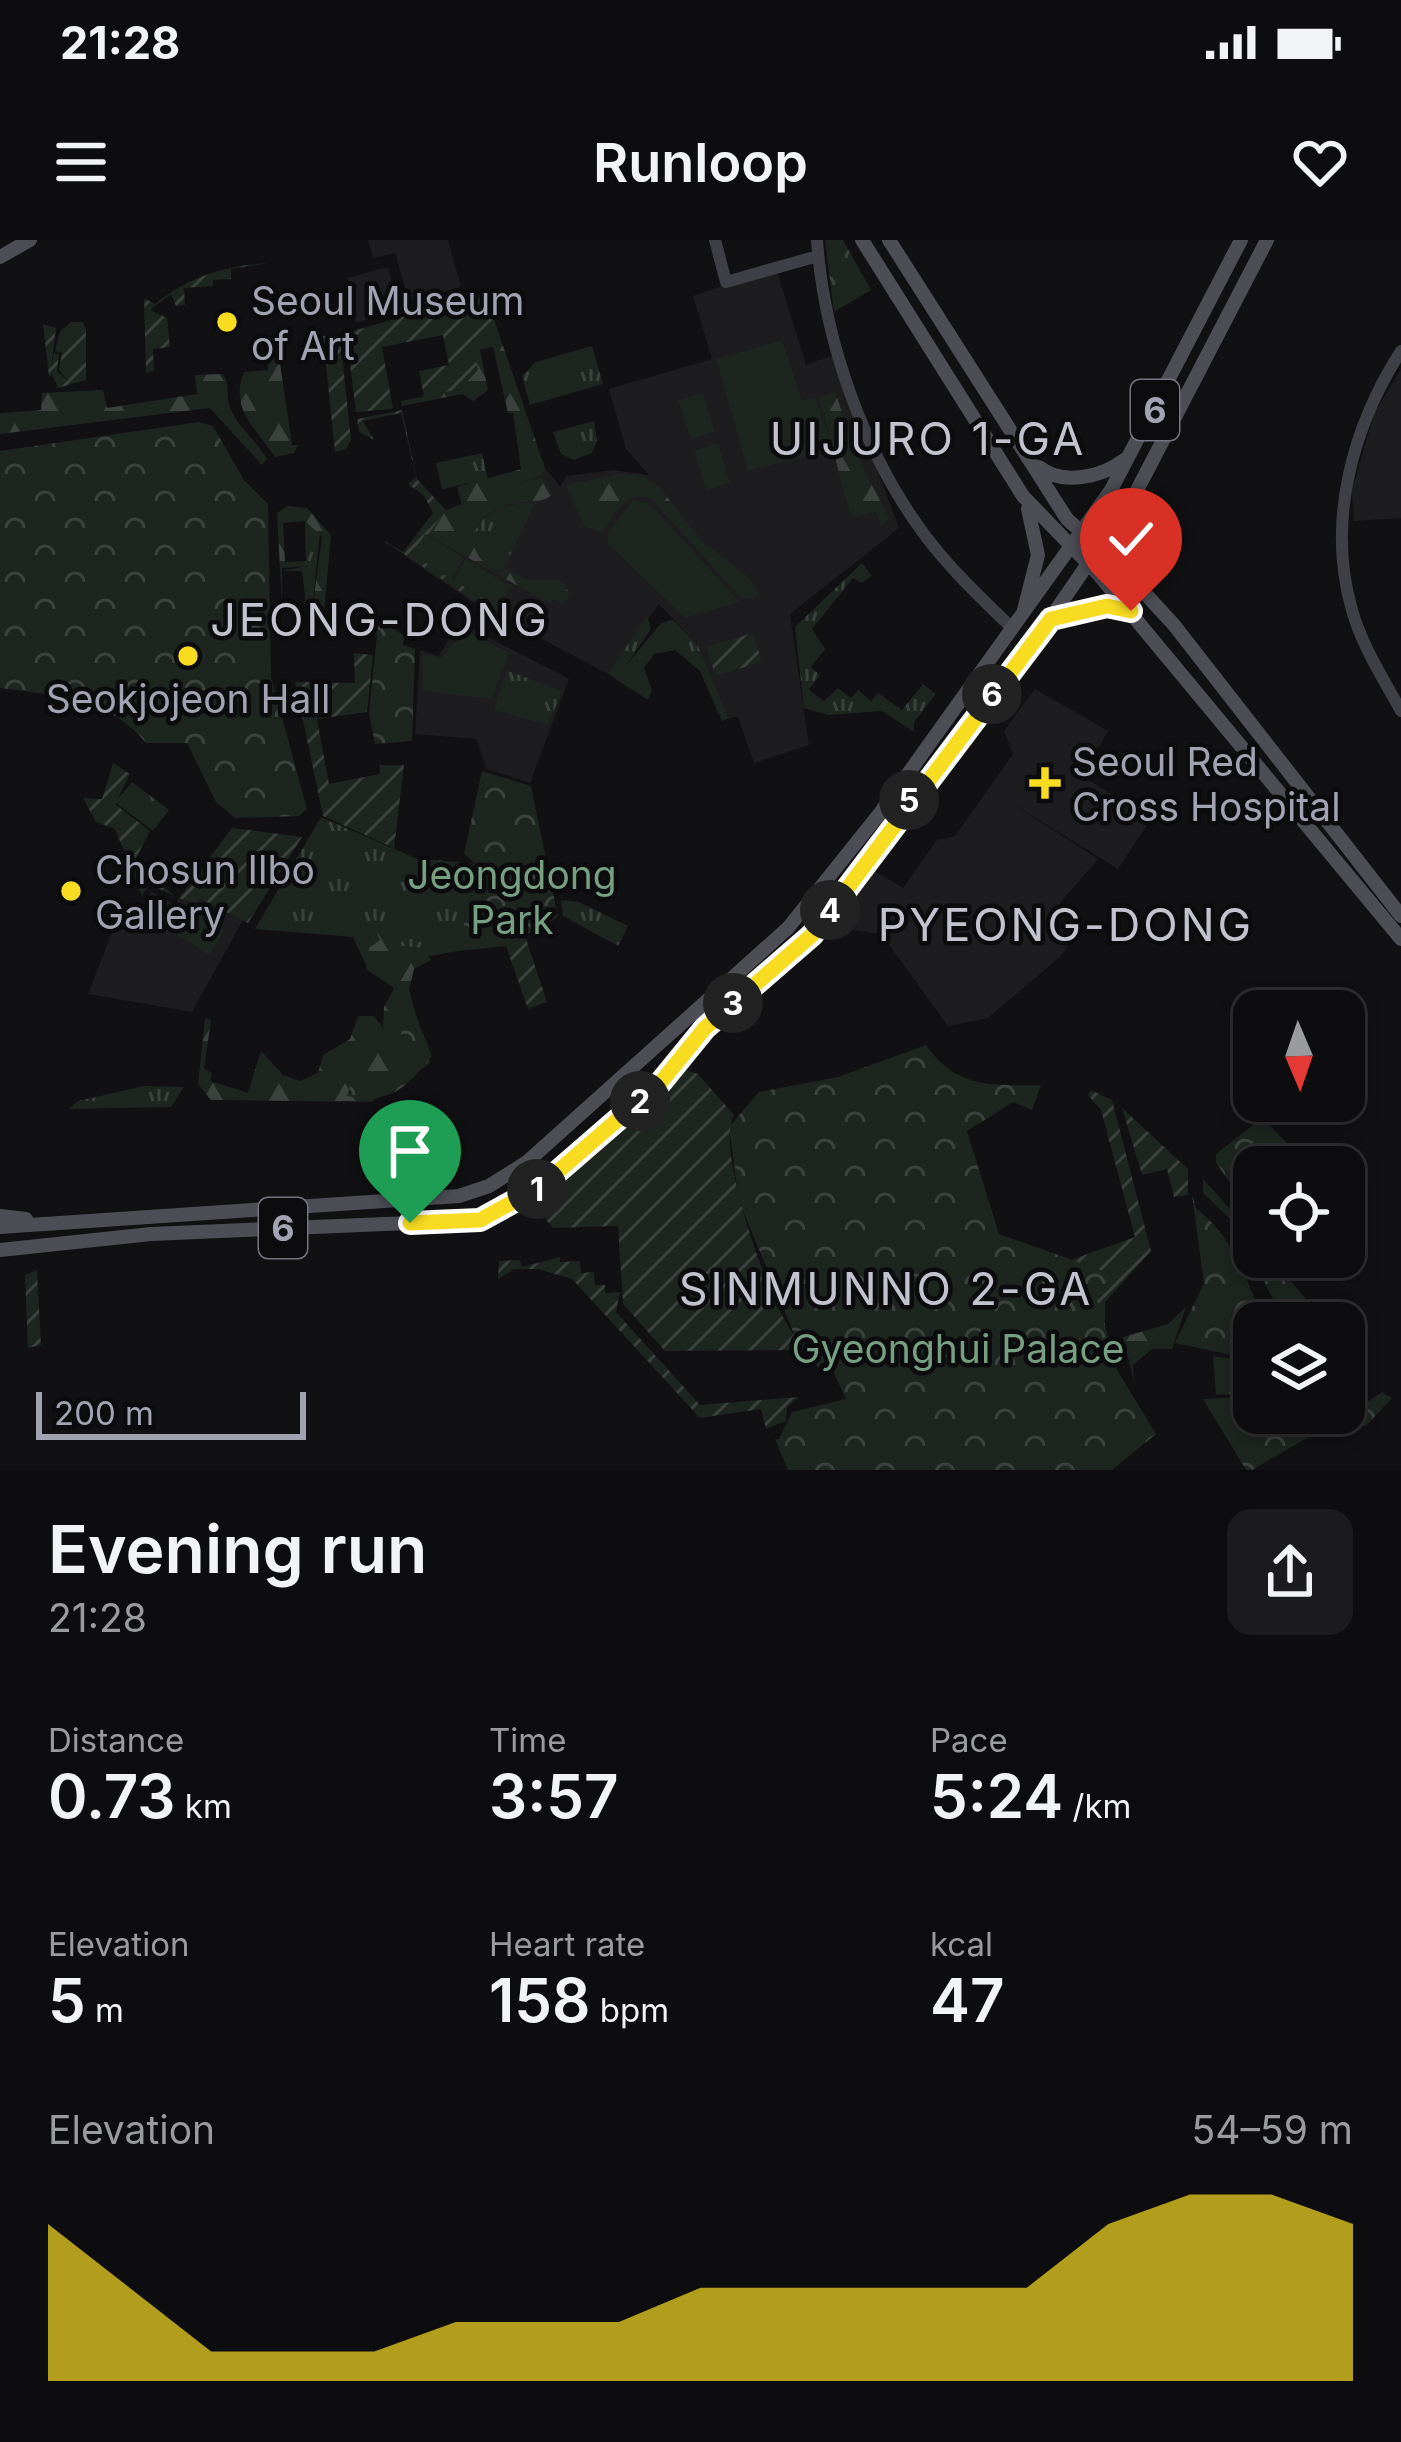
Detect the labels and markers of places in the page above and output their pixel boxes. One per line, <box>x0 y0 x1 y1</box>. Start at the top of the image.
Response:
place label: Seoul Museum of Art <box>251 277 524 369</box>
marker: Seoul Museum of Art <box>214 309 240 335</box>
pin <box>1080 488 1182 611</box>
marker: Seokjojeon Hall <box>175 643 201 669</box>
pin: 6 <box>962 664 1022 724</box>
place label: Seokjojeon Hall <box>46 675 330 722</box>
place label: Seoul Red Cross Hospital <box>1072 738 1341 830</box>
marker: Seoul Red Cross Hospital <box>1029 767 1061 799</box>
pin: 5 <box>879 770 939 830</box>
place label: Chosun Ilbo Gallery <box>95 846 315 938</box>
marker: Chosun Ilbo Gallery <box>58 878 84 904</box>
pin: 4 <box>800 880 860 940</box>
pin: 3 <box>703 973 763 1033</box>
pin: 2 <box>610 1071 670 1131</box>
pin <box>359 1100 461 1223</box>
pin: 1 <box>507 1159 567 1219</box>

